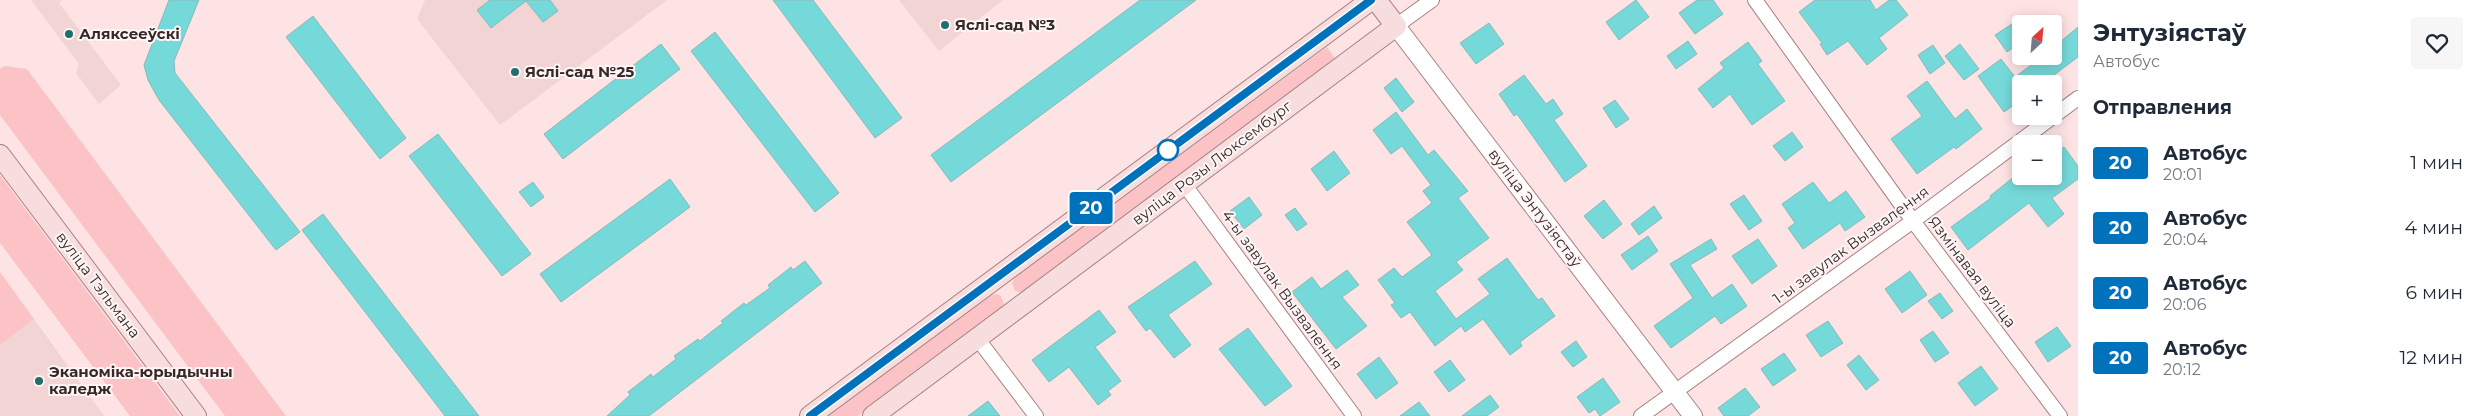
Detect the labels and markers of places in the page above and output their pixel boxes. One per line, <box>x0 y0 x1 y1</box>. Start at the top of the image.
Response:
place label: Яслі-сад №3 <box>955 15 1055 34</box>
marker: Яслі-сад №3 <box>939 19 951 31</box>
place label: Аляксееўскі <box>79 24 180 43</box>
marker: Аляксееўскі <box>63 28 75 40</box>
place label: Яслі-сад №25 <box>525 62 634 81</box>
marker: Яслі-сад №25 <box>509 66 521 78</box>
unlabelled marker <box>1157 139 1179 161</box>
place label: Эканоміка-юрыдычны каледж <box>49 362 233 398</box>
marker: Эканоміка-юрыдычны каледж <box>33 375 45 387</box>

